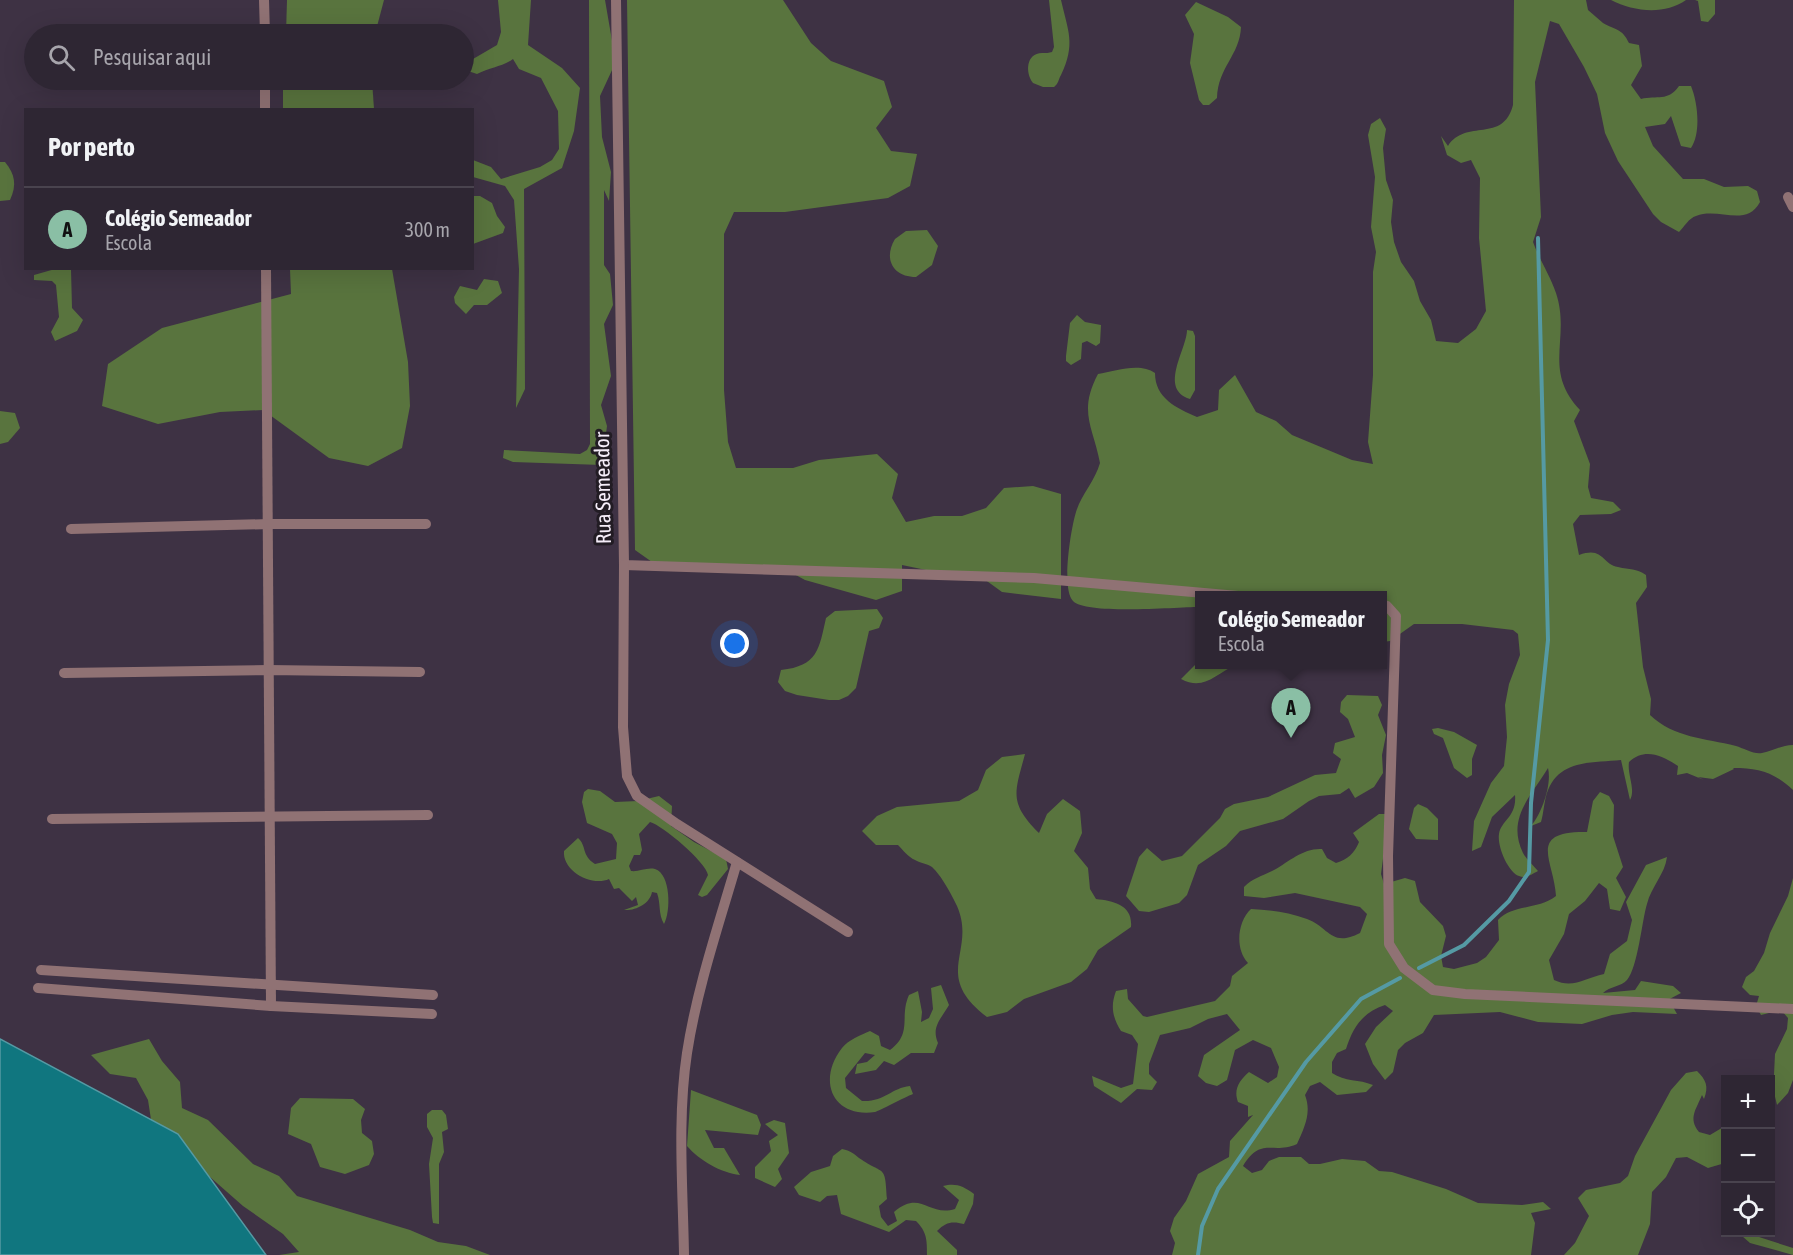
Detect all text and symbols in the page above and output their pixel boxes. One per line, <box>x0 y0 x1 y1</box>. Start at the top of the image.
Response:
search box <box>24 24 474 90</box>
icon: search <box>45 41 78 74</box>
text: Pesquisar aqui <box>93 44 211 70</box>
text: Por perto <box>48 132 135 162</box>
text: Colégio Semeador <box>105 205 251 231</box>
text: A <box>63 218 72 241</box>
text: 300 m <box>405 218 450 241</box>
text: Escola <box>105 231 152 254</box>
street label: Rua Semeador <box>589 431 615 544</box>
popup <box>1195 591 1387 669</box>
text: Colégio Semeador <box>1218 606 1364 632</box>
your location <box>720 629 749 658</box>
text: Escola <box>1218 632 1265 655</box>
pin: A <box>1272 688 1310 738</box>
map controls <box>1721 1075 1775 1237</box>
button: + <box>1721 1075 1775 1129</box>
button: − <box>1721 1129 1775 1183</box>
button: locate <box>1721 1183 1775 1237</box>

